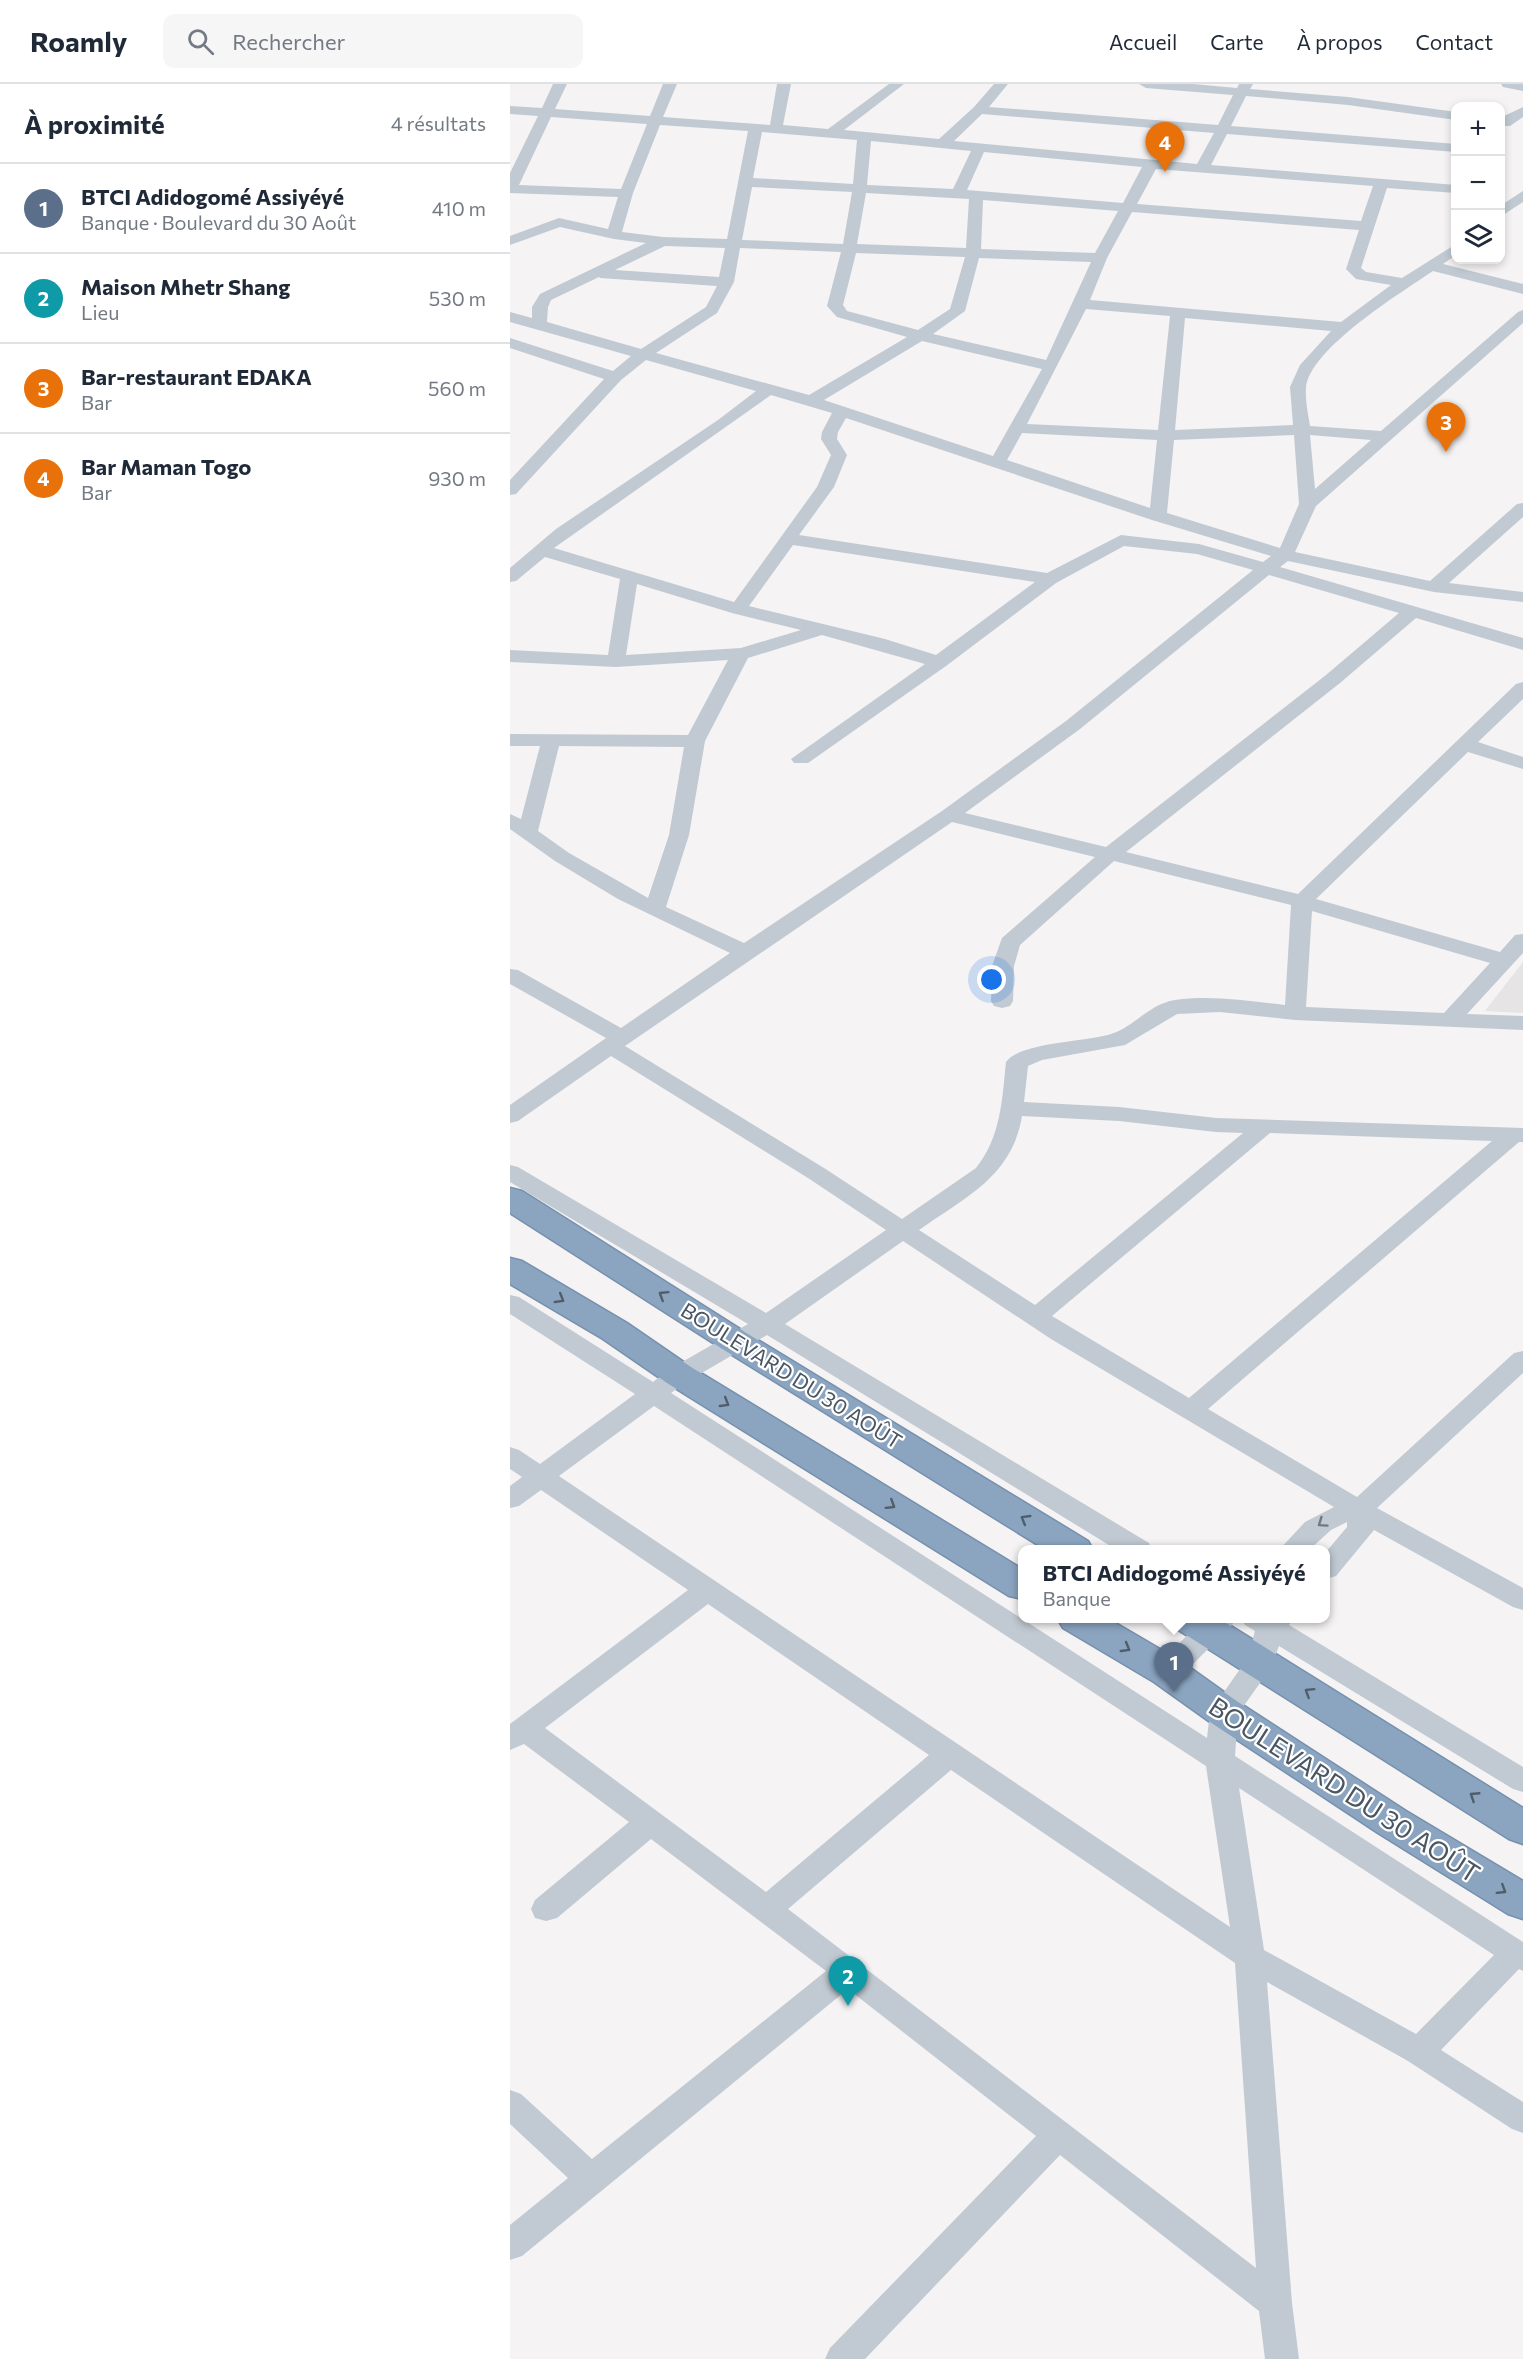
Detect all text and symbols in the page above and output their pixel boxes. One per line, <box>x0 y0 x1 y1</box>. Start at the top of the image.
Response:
search box <box>163 14 583 68</box>
text: Roamly <box>30 24 127 58</box>
icon: search <box>184 25 217 58</box>
text: Rechercher <box>232 28 345 55</box>
text: Accueil <box>1109 29 1177 54</box>
text: Carte <box>1210 29 1264 54</box>
text: À propos <box>1297 29 1382 54</box>
text: Contact <box>1415 29 1493 54</box>
map controls <box>1451 102 1505 264</box>
button: + <box>1451 102 1505 156</box>
text: À proximité <box>24 108 165 139</box>
text: 4 résultats <box>391 111 486 135</box>
pin: 4 <box>1146 122 1184 172</box>
button: − <box>1451 156 1505 210</box>
text: BTCI Adidogomé Assiyéyé <box>81 183 344 210</box>
text: 1 <box>39 196 48 220</box>
text: 410 m <box>432 196 486 220</box>
text: Banque · Boulevard du 30 Août <box>81 210 356 234</box>
button: layers <box>1451 210 1505 264</box>
text: Maison Mhetr Shang <box>81 273 290 300</box>
text: 2 <box>38 286 49 310</box>
text: 530 m <box>429 286 486 310</box>
text: Lieu <box>81 300 119 324</box>
text: Bar-restaurant EDAKA <box>81 363 312 390</box>
text: 3 <box>38 376 49 400</box>
text: 560 m <box>428 376 486 400</box>
text: Bar <box>81 390 112 414</box>
pin: 3 <box>1426 402 1466 452</box>
text: Bar Maman Togo <box>81 453 251 480</box>
text: 4 <box>37 466 50 490</box>
text: 930 m <box>428 466 486 490</box>
text: Bar <box>81 480 112 504</box>
your location <box>977 965 1006 994</box>
one-way arrow <box>659 1291 669 1303</box>
one-way arrow <box>554 1292 564 1303</box>
street label: BOULEVARD DU 30 AOÛT <box>677 1297 907 1453</box>
one-way arrow <box>719 1396 729 1407</box>
one-way arrow <box>885 1497 895 1509</box>
one-way arrow <box>1021 1514 1031 1526</box>
one-way arrow <box>1317 1516 1328 1527</box>
popup <box>1018 1545 1330 1623</box>
text: BTCI Adidogomé Assiyéyé <box>1042 1559 1306 1586</box>
text: Banque <box>1042 1586 1111 1610</box>
one-way arrow <box>1120 1641 1131 1652</box>
pin: 1 <box>1154 1642 1194 1692</box>
one-way arrow <box>1305 1688 1315 1700</box>
street label: BOULEVARD DU 30 AOÛT <box>1204 1690 1486 1888</box>
one-way arrow <box>1470 1792 1480 1804</box>
one-way arrow <box>1496 1882 1506 1894</box>
pin: 2 <box>828 1956 868 2006</box>

